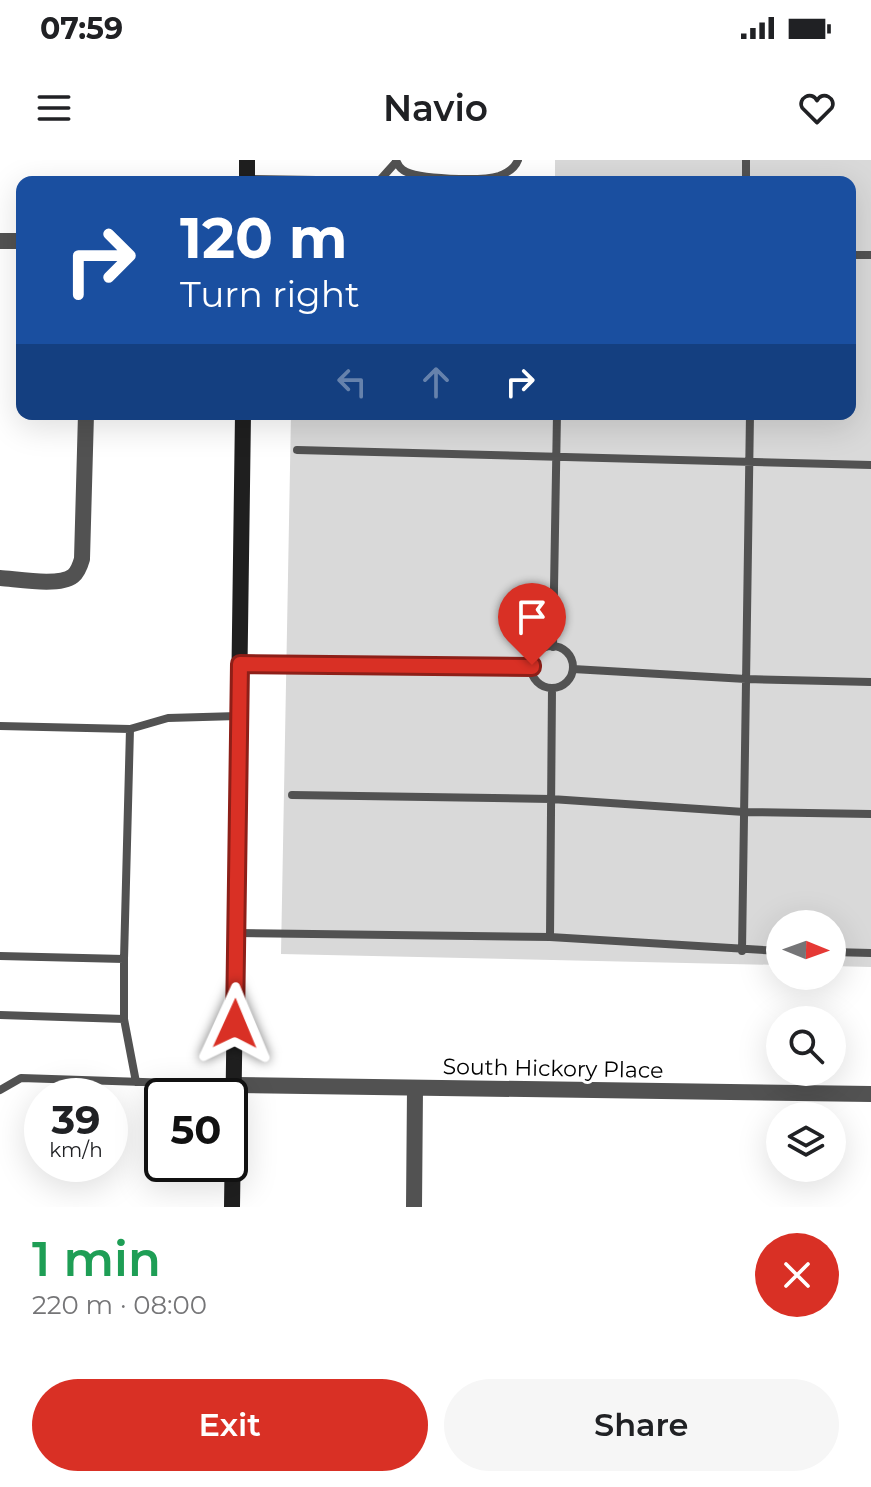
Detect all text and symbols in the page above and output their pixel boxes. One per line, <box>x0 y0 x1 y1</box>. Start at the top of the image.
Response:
text: 07:59 <box>40 10 123 47</box>
icon: menu <box>32 86 76 130</box>
text: Navio <box>383 86 488 130</box>
icon: heart <box>795 86 839 130</box>
text: 120 m <box>180 204 348 272</box>
icon: right <box>48 208 152 312</box>
text: Turn right <box>180 272 360 316</box>
icon: left <box>330 360 374 404</box>
icon: ahead <box>414 360 458 404</box>
icon: right <box>498 360 542 404</box>
pin <box>498 583 566 665</box>
icon: arrive <box>510 595 554 639</box>
north arrow <box>766 910 846 990</box>
map controls <box>766 910 846 1182</box>
position arrow <box>193 982 277 1066</box>
button: search <box>766 1006 846 1086</box>
street label: South Hickory Place <box>442 1053 664 1084</box>
speed limit sign: 50 <box>144 1078 248 1182</box>
text: 39 <box>51 1095 101 1144</box>
button: layers <box>766 1102 846 1182</box>
text: km/h <box>49 1138 103 1162</box>
text: 1 min <box>32 1230 161 1288</box>
button: close <box>755 1233 839 1317</box>
text: 220 m · 08:00 <box>32 1289 207 1321</box>
button: Exit <box>32 1379 428 1471</box>
button: Share <box>444 1379 839 1471</box>

